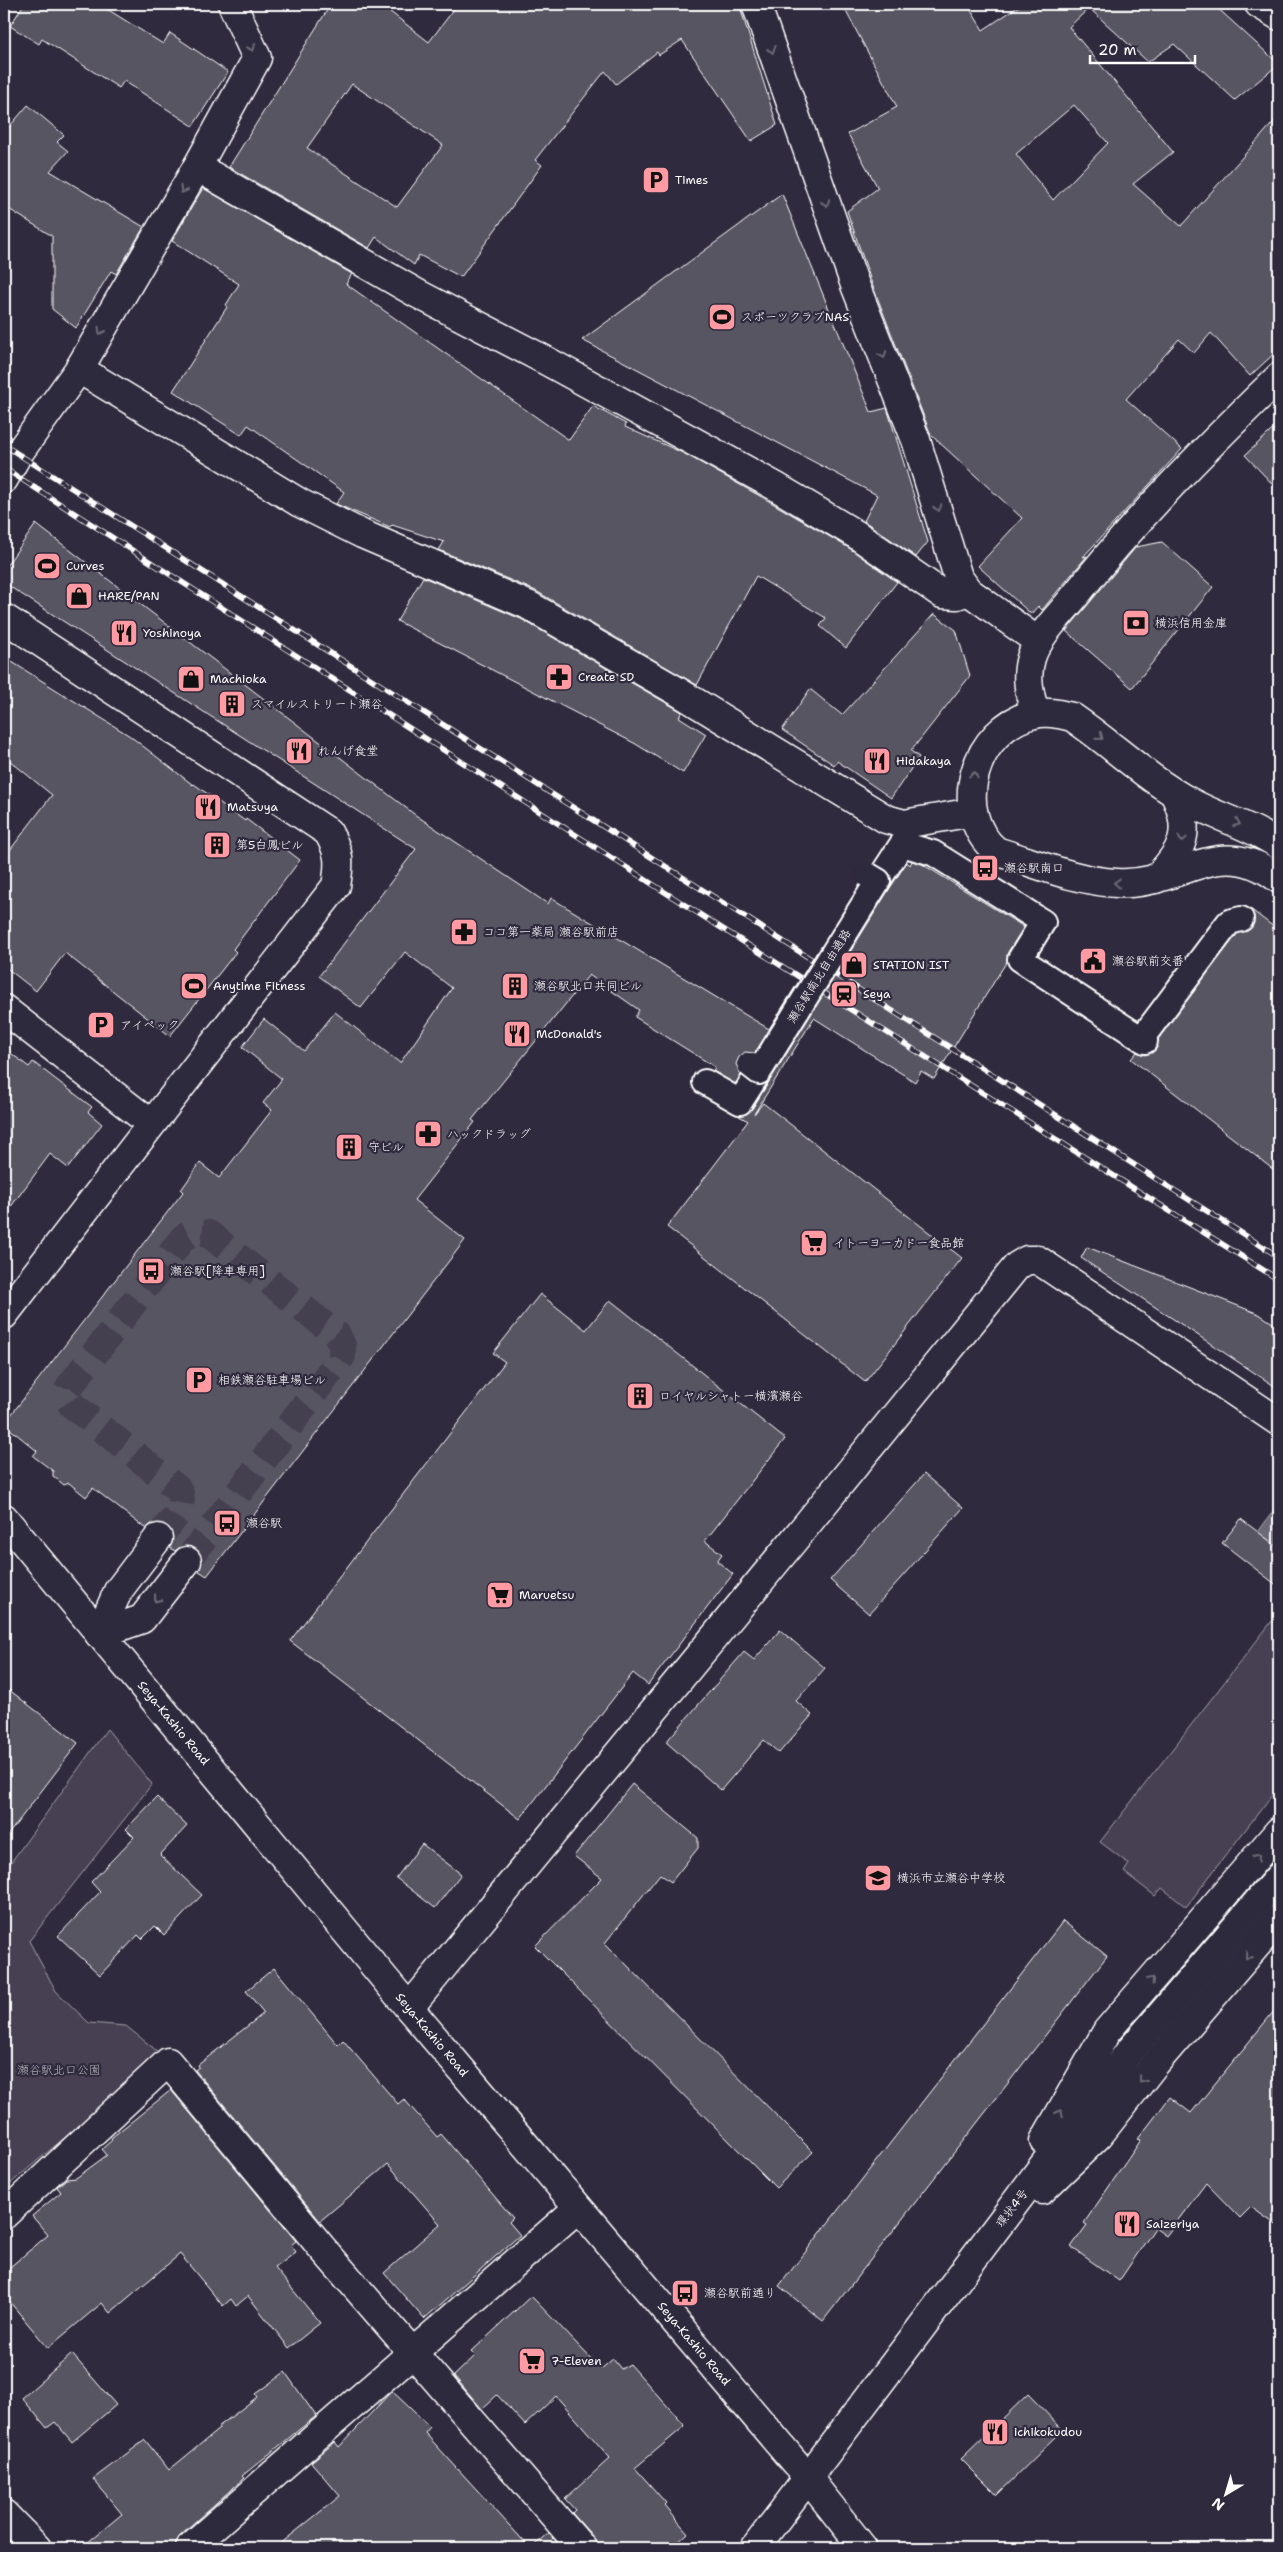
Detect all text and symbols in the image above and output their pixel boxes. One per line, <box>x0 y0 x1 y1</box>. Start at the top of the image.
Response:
scale bar <box>1090 32 1196 64</box>
text: 20 m <box>1098 40 1137 60</box>
one-way arrow <box>246 43 257 52</box>
one-way arrow <box>766 45 776 54</box>
parking icon: Times <box>641 165 671 195</box>
place label: Times <box>675 172 708 188</box>
one-way arrow <box>180 185 190 194</box>
one-way arrow <box>820 198 830 207</box>
sports icon: スポーツクラブNAS <box>707 302 737 332</box>
place label: スポーツクラブNAS <box>741 309 849 325</box>
one-way arrow <box>98 325 108 334</box>
one-way arrow <box>877 350 888 359</box>
one-way arrow <box>932 504 942 512</box>
sports icon: Curves <box>32 551 62 581</box>
place label: Curves <box>66 558 104 574</box>
shop icon: HARE/PAN <box>64 581 94 611</box>
place label: HARE/PAN <box>98 588 160 604</box>
bank icon: 横浜信用金庫 <box>1121 608 1151 638</box>
place label: 横浜信用金庫 <box>1155 615 1227 631</box>
restaurant icon: Yoshinoya <box>109 618 139 648</box>
place label: Yoshinoya <box>143 625 202 641</box>
pharmacy icon: Create SD <box>544 662 574 692</box>
shop icon: Machioka <box>176 664 206 694</box>
place label: Create SD <box>578 669 634 685</box>
place label: Machioka <box>210 671 267 687</box>
building icon: スマイルストリート瀬谷 <box>217 689 247 719</box>
place label: スマイルストリート瀬谷 <box>251 696 383 712</box>
one-way arrow <box>1094 731 1103 739</box>
restaurant icon: れんげ食堂 <box>284 736 314 766</box>
place label: れんげ食堂 <box>318 743 378 759</box>
restaurant icon: Hidakaya <box>862 746 892 776</box>
place label: Hidakaya <box>896 753 952 769</box>
one-way arrow <box>968 770 979 779</box>
restaurant icon: Matsuya <box>193 792 223 822</box>
place label: Matsuya <box>227 799 278 815</box>
one-way arrow <box>1232 816 1241 827</box>
building icon: 第5白鳳ビル <box>202 830 232 860</box>
one-way arrow <box>1177 835 1188 844</box>
place label: 第5白鳳ビル <box>236 837 303 853</box>
bus stop icon: 瀬谷駅南口 <box>970 853 1000 883</box>
place label: 瀬谷駅南口 <box>1004 860 1064 876</box>
one-way arrow <box>1113 878 1120 888</box>
pharmacy icon: ココ第一薬局 瀬谷駅前店 <box>449 917 479 947</box>
place label: ココ第一薬局 瀬谷駅前店 <box>483 924 619 940</box>
street label: 瀬谷駅南北自由通路 <box>784 926 854 1026</box>
public building icon: 瀬谷駅前交番 <box>1078 946 1108 976</box>
shop icon: STATION IST <box>839 950 869 980</box>
place label: 瀬谷駅前交番 <box>1112 953 1184 969</box>
place label: STATION IST <box>873 957 950 973</box>
sports icon: Anytime Fitness <box>179 971 209 1001</box>
building icon: 瀬谷駅北口共同ビル <box>500 971 530 1001</box>
place label: Anytime Fitness <box>213 978 306 994</box>
place label: 瀬谷駅北口共同ビル <box>534 978 642 994</box>
station icon: Seya <box>829 979 859 1009</box>
place label: Seya <box>863 986 891 1002</box>
parking icon: アイペック <box>86 1010 116 1040</box>
place label: アイペック <box>120 1017 179 1033</box>
restaurant icon: McDonald's <box>502 1019 532 1049</box>
place label: McDonald's <box>536 1026 602 1042</box>
pharmacy icon: ハックドラッグ <box>413 1119 443 1149</box>
place label: ハックドラッグ <box>447 1126 531 1142</box>
building icon: 守ビル <box>334 1132 364 1162</box>
place label: 守ビル <box>368 1139 404 1155</box>
supermarket icon: イトーヨーカドー食品館 <box>799 1228 829 1258</box>
place label: イトーヨーカドー食品館 <box>833 1235 964 1251</box>
bus stop icon: 瀬谷駅[降車専用] <box>136 1256 166 1286</box>
place label: 瀬谷駅[降車専用] <box>170 1263 265 1279</box>
parking icon: 相鉄瀬谷駐車場ビル <box>184 1365 214 1395</box>
place label: 相鉄瀬谷駐車場ビル <box>218 1372 326 1388</box>
building icon: ロイヤルシャトー横濱瀬谷 <box>625 1381 655 1411</box>
place label: ロイヤルシャトー横濱瀬谷 <box>659 1388 803 1404</box>
bus stop icon: 瀬谷駅 <box>212 1508 242 1538</box>
place label: 瀬谷駅 <box>246 1515 282 1531</box>
supermarket icon: Maruetsu <box>485 1580 515 1610</box>
place label: Maruetsu <box>519 1587 575 1603</box>
one-way arrow <box>154 1593 162 1602</box>
street label: Seya-Kashio Road <box>134 1678 213 1769</box>
one-way arrow <box>1251 1853 1260 1862</box>
school or university icon: 横浜市立瀬谷中学校 <box>863 1863 893 1893</box>
place label: 横浜市立瀬谷中学校 <box>897 1870 1005 1886</box>
one-way arrow <box>1245 1950 1253 1959</box>
one-way arrow <box>1145 1976 1154 1985</box>
street label: Seya-Kashio Road <box>392 1990 472 2080</box>
park label: 瀬谷駅北口公園 <box>17 2062 101 2078</box>
one-way arrow <box>1140 2074 1148 2083</box>
one-way arrow <box>1053 2110 1063 2119</box>
street label: 環状4号 <box>992 2185 1032 2231</box>
restaurant icon: Saizeriya <box>1112 2209 1142 2239</box>
place label: Saizeriya <box>1146 2216 1200 2232</box>
bus stop icon: 瀬谷駅前通り <box>670 2278 700 2308</box>
place label: 瀬谷駅前通り <box>704 2285 776 2301</box>
street label: Seya-Kashio Road <box>654 2299 734 2389</box>
supermarket icon: 7-Eleven <box>517 2346 547 2376</box>
place label: 7-Eleven <box>551 2353 602 2369</box>
restaurant icon: ichikokudou <box>980 2417 1010 2447</box>
place label: ichikokudou <box>1014 2424 1082 2440</box>
north arrow <box>1200 2470 1250 2520</box>
text: N <box>1208 2494 1228 2515</box>

